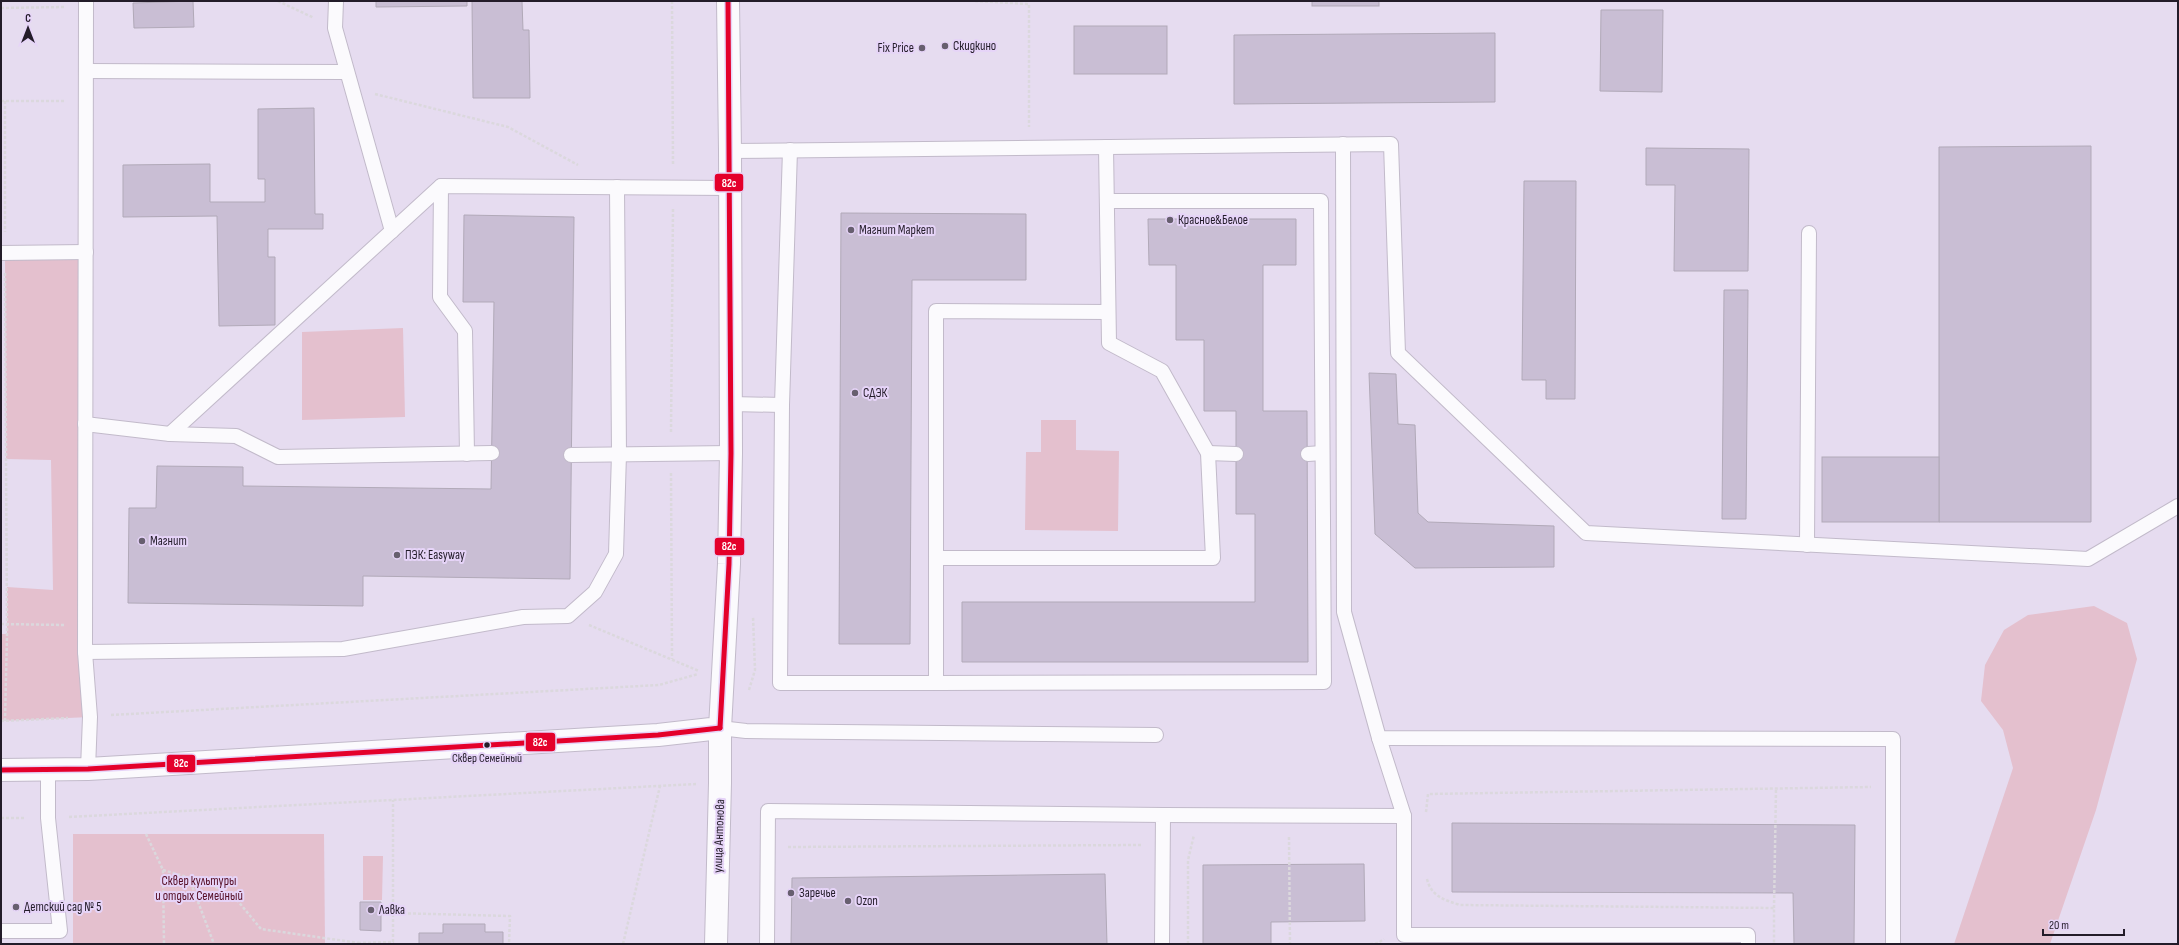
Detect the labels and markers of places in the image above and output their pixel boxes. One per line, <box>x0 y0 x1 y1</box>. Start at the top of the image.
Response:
place label: Скидкино <box>953 38 996 54</box>
place label: Fix Price <box>878 40 914 56</box>
marker: Скидкино <box>940 41 950 51</box>
marker: Fix Price <box>917 43 927 53</box>
place label: Красное&Белое <box>1178 212 1248 228</box>
marker: Красное&Белое <box>1165 215 1175 225</box>
place label: Магнит Маркет <box>859 222 934 238</box>
marker: Магнит Маркет <box>846 225 856 235</box>
place label: СДЭК <box>863 385 888 401</box>
marker: СДЭК <box>850 388 860 398</box>
place label: Магнит <box>150 533 187 549</box>
marker: Магнит <box>137 536 147 546</box>
place label: ПЭК: Easyway <box>405 547 465 563</box>
marker: ПЭК: Easyway <box>392 550 402 560</box>
marker: Сквер Семейный <box>482 740 492 750</box>
place label: Сквер Семейный <box>452 751 522 766</box>
place label: Заречье <box>799 885 836 901</box>
marker: Заречье <box>786 888 796 898</box>
place label: Ozon <box>856 893 878 909</box>
marker: Ozon <box>843 896 853 906</box>
place label: Детский сад № 5 <box>24 899 101 915</box>
marker: Детский сад № 5 <box>11 902 21 912</box>
place label: Лавка <box>378 902 405 918</box>
marker: Лавка <box>366 905 376 915</box>

